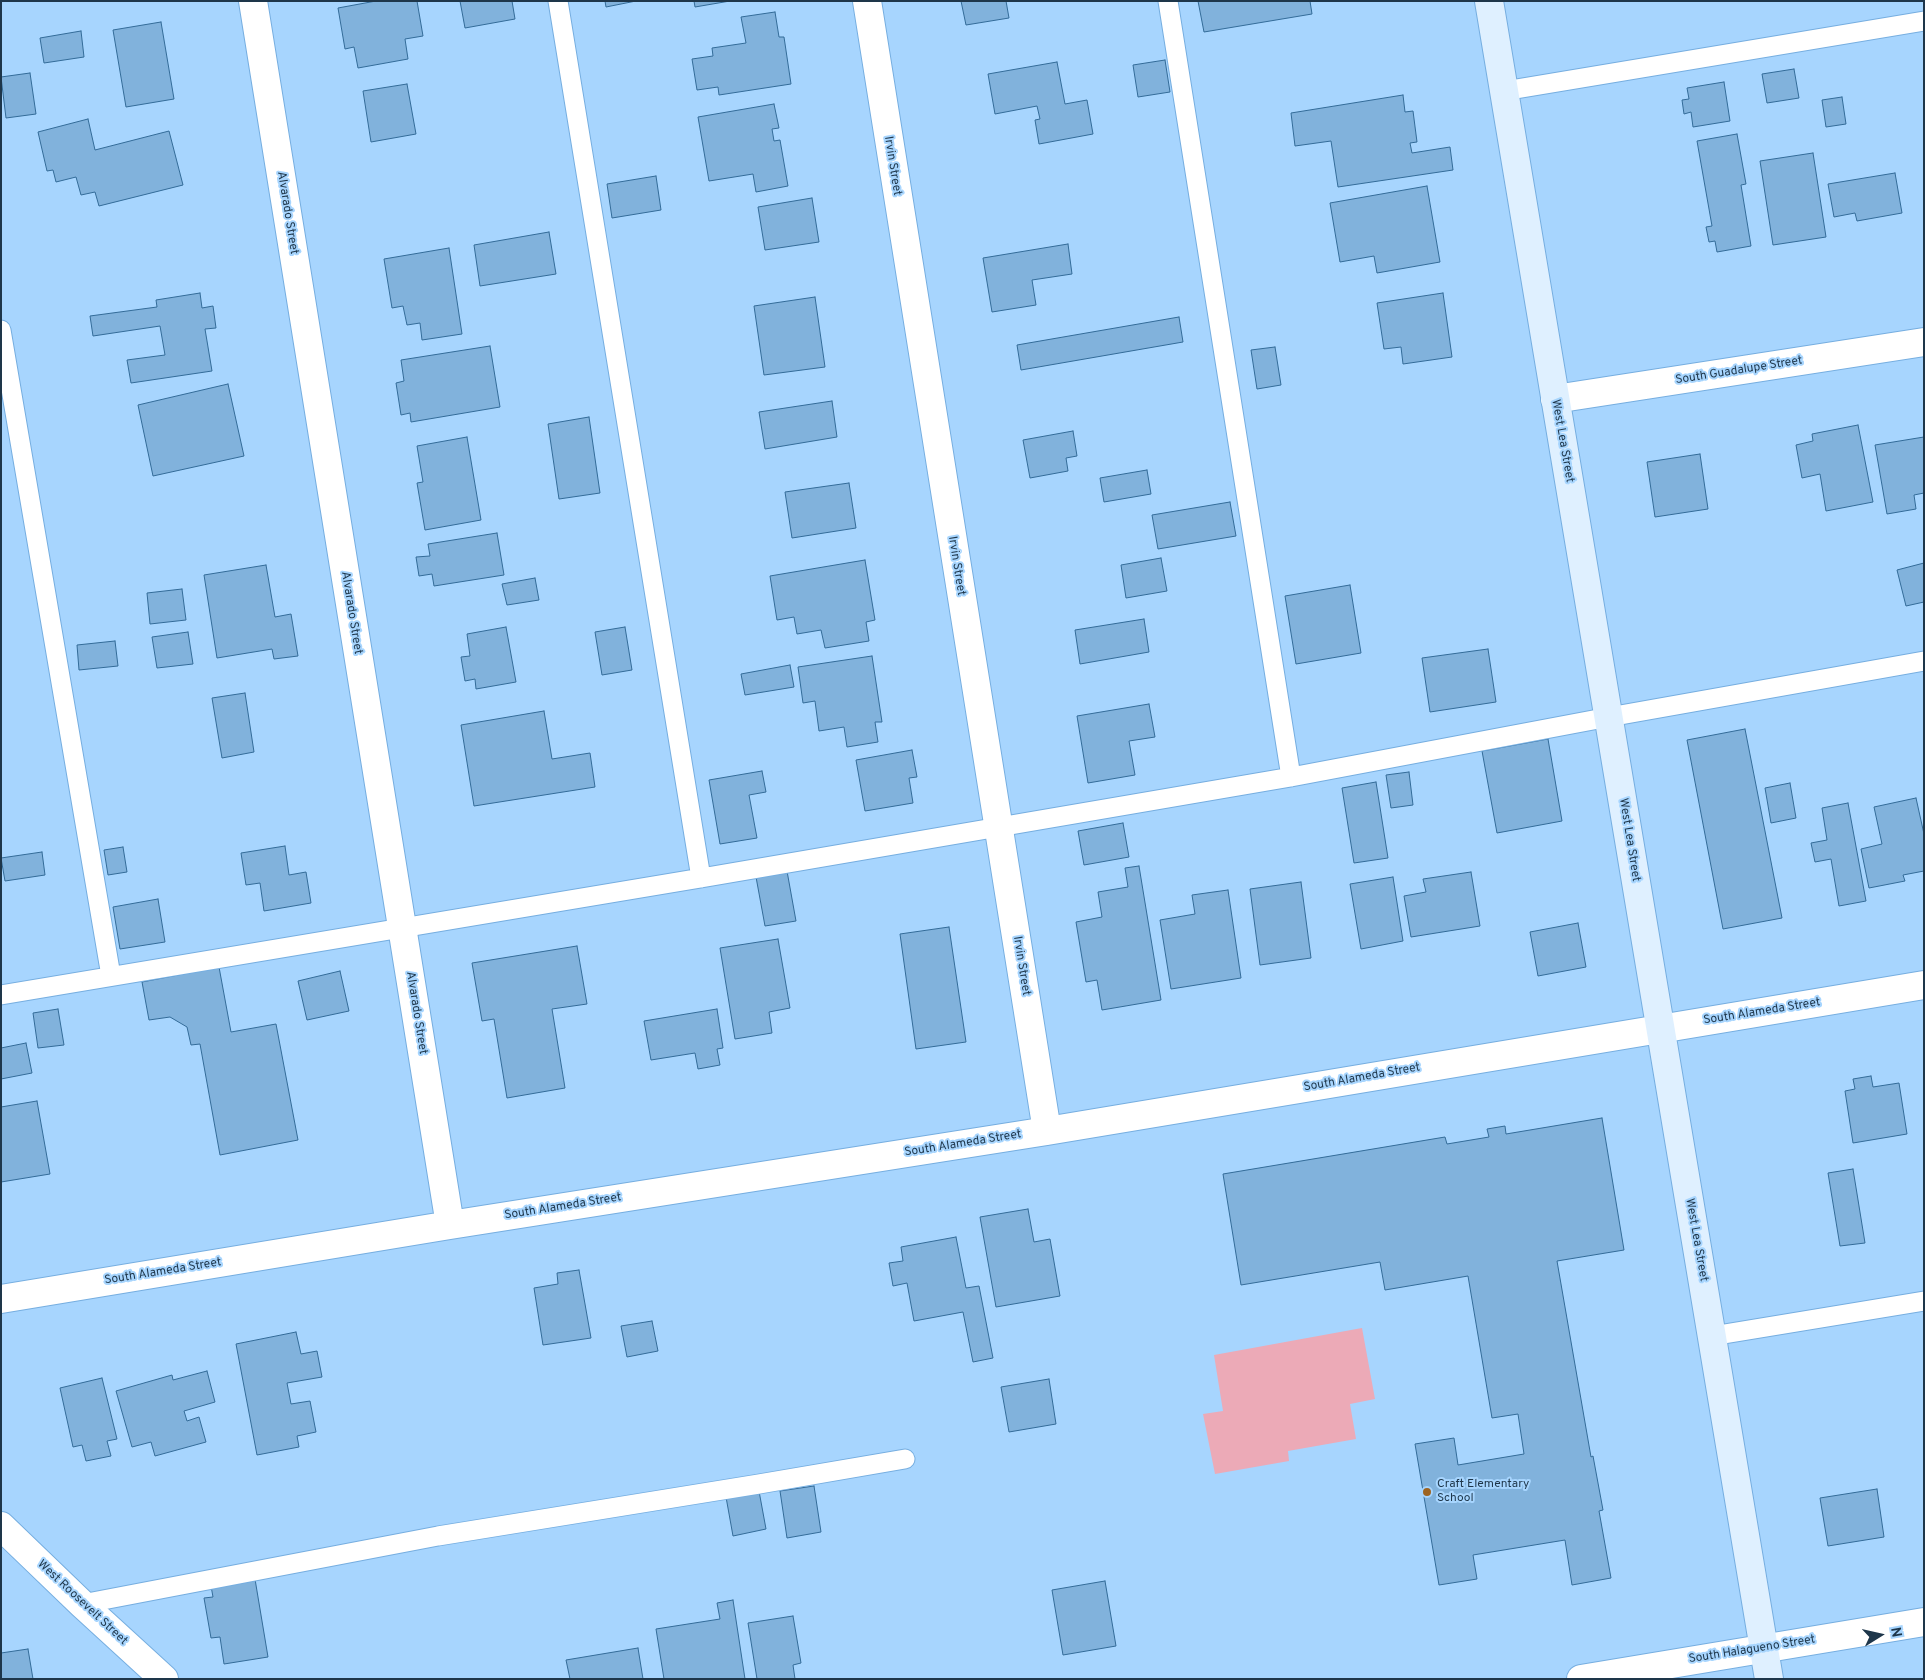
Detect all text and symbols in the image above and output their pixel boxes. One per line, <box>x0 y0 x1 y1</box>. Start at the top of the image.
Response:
street label: Irvin Street <box>880 135 904 197</box>
street label: Alvarado Street <box>273 170 301 256</box>
street label: South Guadalupe Street <box>1675 354 1803 388</box>
street label: West Lea Street <box>1548 398 1576 484</box>
street label: Irvin Street <box>944 535 968 597</box>
street label: Alvarado Street <box>337 570 365 656</box>
street label: West Lea Street <box>1615 797 1643 883</box>
street label: Irvin Street <box>1009 935 1033 997</box>
street label: Alvarado Street <box>402 970 430 1056</box>
street label: South Alameda Street <box>1703 996 1821 1028</box>
street label: South Alameda Street <box>1303 1061 1421 1095</box>
street label: South Alameda Street <box>904 1128 1022 1160</box>
street label: South Alameda Street <box>504 1191 622 1223</box>
street label: West Lea Street <box>1682 1197 1710 1283</box>
street label: South Alameda Street <box>104 1256 222 1288</box>
place label: Craft Elementary School <box>1437 1478 1529 1506</box>
marker: Craft Elementary School <box>1421 1486 1433 1498</box>
street label: West Roosevelt Street <box>34 1558 130 1648</box>
north arrow <box>1855 1610 1905 1660</box>
text: N <box>1886 1626 1905 1639</box>
street label: South Halagueno Street <box>1688 1633 1816 1667</box>

